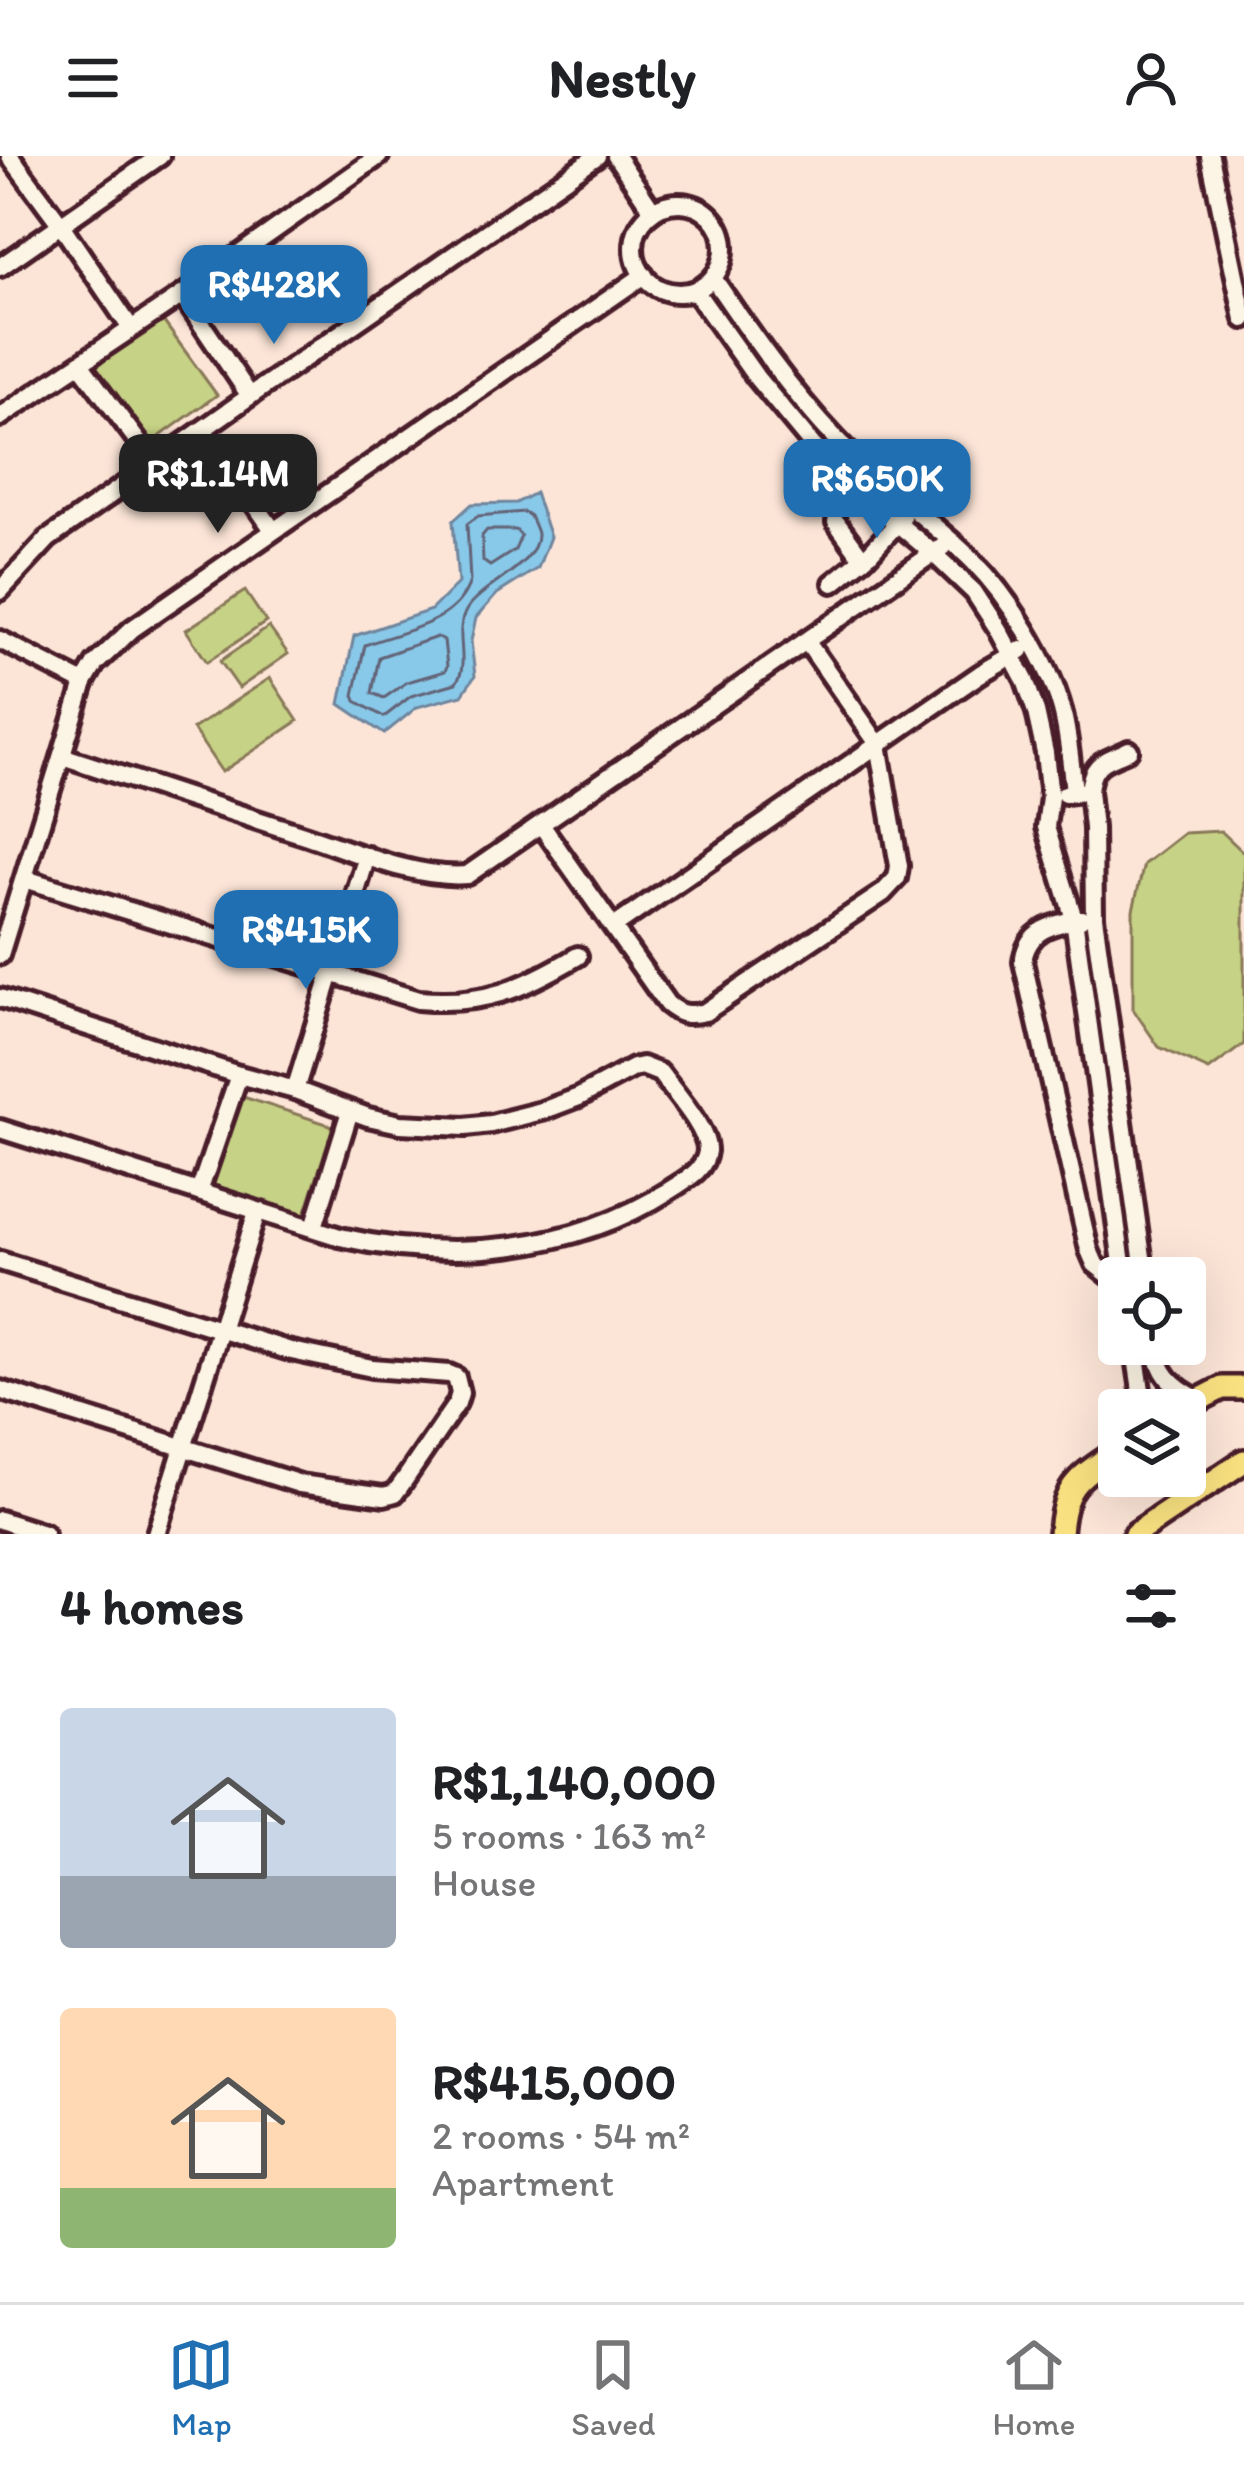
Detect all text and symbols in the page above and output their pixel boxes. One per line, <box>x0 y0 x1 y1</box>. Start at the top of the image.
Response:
icon: menu <box>60 45 126 111</box>
icon: person <box>1118 45 1184 111</box>
text: Nestly <box>548 46 696 111</box>
pin: R$428K <box>176 245 372 347</box>
text: R$428K <box>207 260 341 307</box>
pin: R$1.14M <box>107 434 329 536</box>
pin: R$650K <box>779 439 975 541</box>
text: R$1.14M <box>146 449 290 496</box>
text: R$650K <box>811 454 943 501</box>
pin: R$415K <box>208 890 404 992</box>
text: R$415K <box>241 905 371 952</box>
map controls <box>1098 1257 1206 1497</box>
button: locate <box>1098 1257 1206 1365</box>
button: layers <box>1098 1389 1206 1497</box>
icon: filters <box>1118 1573 1184 1639</box>
text: 4 homes <box>60 1576 244 1637</box>
text: R$1,140,000 <box>432 1751 716 1812</box>
icon: home <box>156 1756 300 1900</box>
text: 5 rooms · 163 m² <box>432 1812 706 1859</box>
text: House <box>432 1859 536 1906</box>
text: R$415,000 <box>432 2051 676 2112</box>
icon: home <box>156 2056 300 2200</box>
text: 2 rooms · 54 m² <box>432 2112 690 2159</box>
text: Apartment <box>432 2159 614 2206</box>
tab: Map <box>168 2332 234 2443</box>
tab: Saved <box>571 2332 656 2443</box>
tab: Home <box>992 2332 1076 2443</box>

